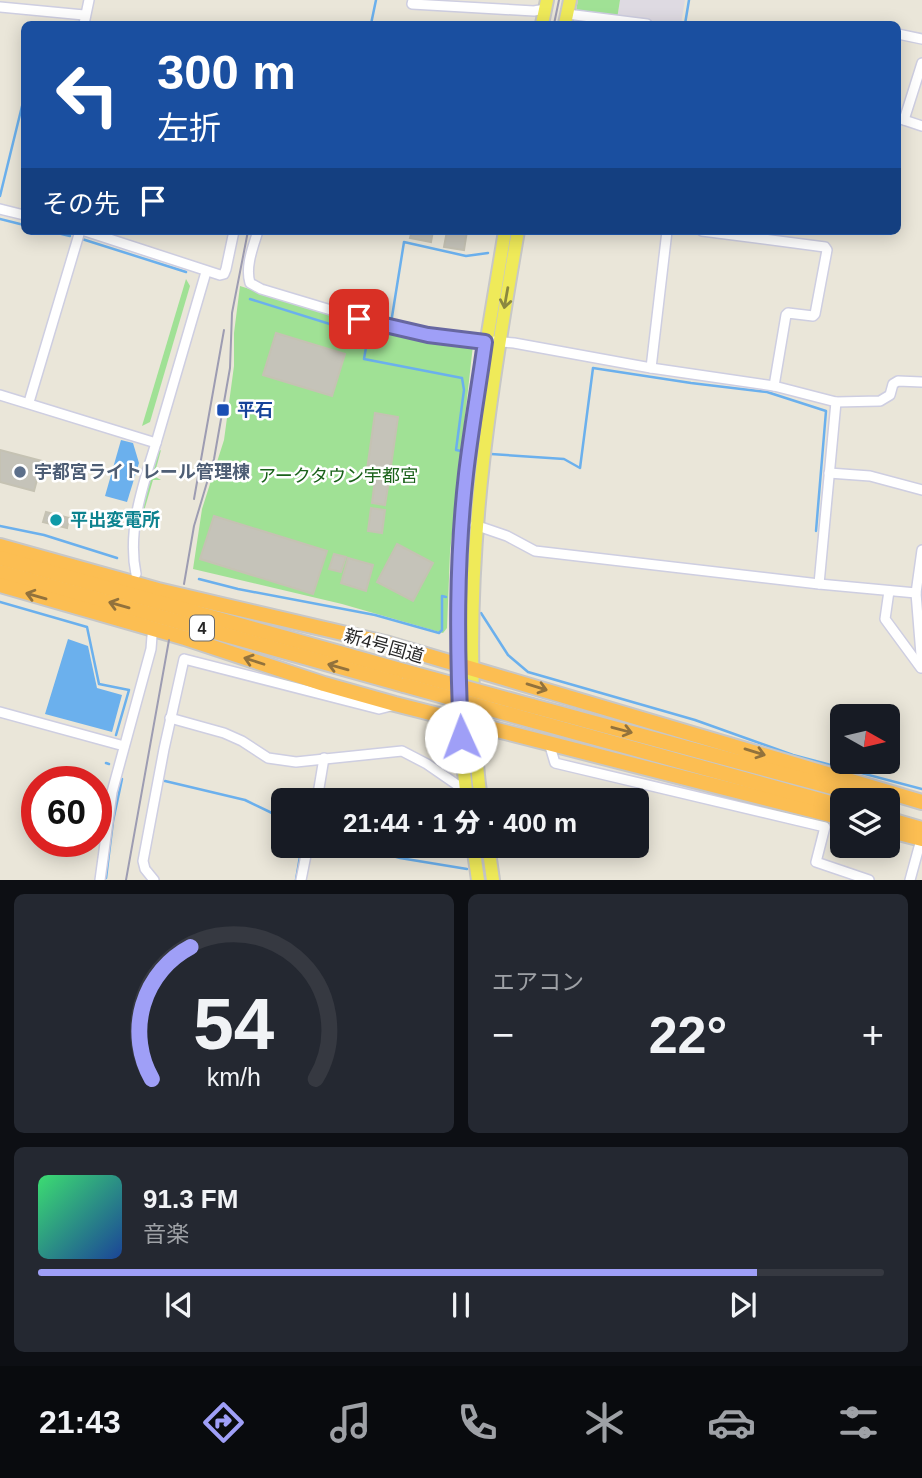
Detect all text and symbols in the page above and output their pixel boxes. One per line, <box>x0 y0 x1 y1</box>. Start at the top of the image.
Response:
text: 300 m <box>157 45 296 99</box>
icon: left <box>42 49 133 140</box>
text: 左折 <box>157 110 221 146</box>
icon: arrive <box>134 182 172 220</box>
text: その先 <box>42 189 120 219</box>
one-way arrow <box>499 286 513 309</box>
pin <box>329 289 389 349</box>
icon: arrive <box>340 300 378 338</box>
place label: 平石 <box>237 400 273 420</box>
marker: 平石 <box>215 402 231 418</box>
place label: 宇都宮ライトレール管理棟 <box>34 462 250 482</box>
marker: 宇都宮ライトレール管理棟 <box>12 464 28 480</box>
park label: アークタウン宇都宮 <box>258 466 418 486</box>
place label: 平出変電所 <box>70 510 160 530</box>
marker: 平出変電所 <box>48 512 64 528</box>
one-way arrow <box>25 588 47 601</box>
one-way arrow <box>109 597 131 610</box>
road number: 4 <box>190 615 214 640</box>
street label: 新4号国道 <box>342 625 426 667</box>
one-way arrow <box>243 654 265 667</box>
one-way arrow <box>327 660 350 673</box>
one-way arrow <box>526 682 548 695</box>
position arrow <box>424 700 498 774</box>
north arrow <box>830 704 900 774</box>
map controls <box>830 704 900 858</box>
one-way arrow <box>610 725 632 738</box>
one-way arrow <box>744 747 766 760</box>
speed limit sign: 60 <box>21 766 112 857</box>
button: layers <box>830 788 900 858</box>
text: 21:44 · 1 分 · 400 m <box>343 808 577 838</box>
text: エアコン <box>492 969 584 995</box>
text: 54 <box>194 984 275 1065</box>
text: 22° <box>649 1006 727 1064</box>
text: − <box>492 1014 514 1056</box>
text: + <box>862 1014 884 1056</box>
text: km/h <box>207 1063 261 1091</box>
text: 91.3 FM <box>143 1184 238 1214</box>
text: 音楽 <box>143 1221 189 1247</box>
icon: previous <box>160 1286 198 1324</box>
icon: pause <box>442 1286 480 1324</box>
icon: next <box>724 1286 762 1324</box>
icon: directions <box>199 1398 248 1447</box>
icon: music <box>326 1398 375 1447</box>
icon: phone <box>453 1398 502 1447</box>
icon: climate <box>580 1398 629 1447</box>
icon: car <box>707 1398 756 1447</box>
icon: filters <box>834 1398 883 1447</box>
text: 21:43 <box>39 1404 121 1440</box>

